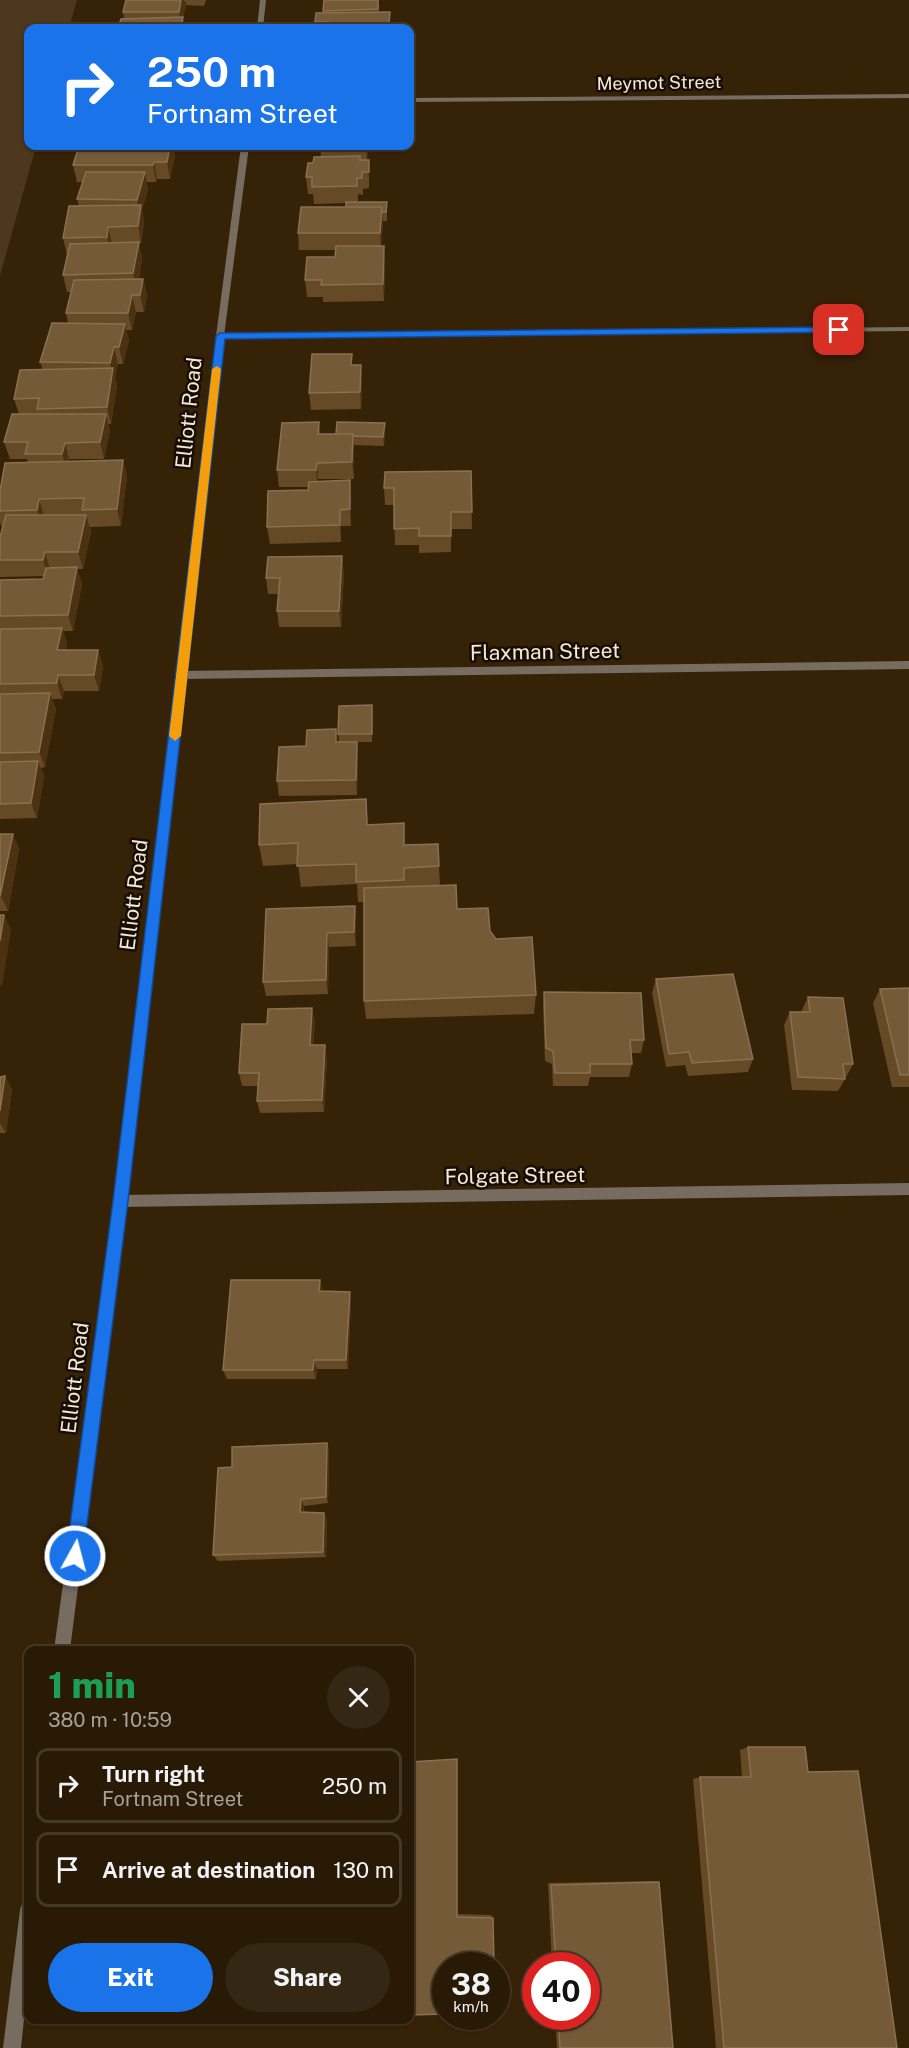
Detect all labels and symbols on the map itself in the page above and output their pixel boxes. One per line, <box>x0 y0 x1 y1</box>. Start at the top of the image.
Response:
street label: Meymot Street <box>596 71 722 94</box>
pin <box>813 304 864 355</box>
street label: Elliott Road <box>170 356 207 470</box>
street label: Flaxman Street <box>470 638 620 665</box>
street label: Elliott Road <box>114 838 153 952</box>
street label: Folgate Street <box>444 1162 586 1189</box>
street label: Elliott Road <box>55 1321 94 1435</box>
position arrow <box>43 1524 107 1588</box>
speed limit sign: 40 <box>522 1952 600 2030</box>

